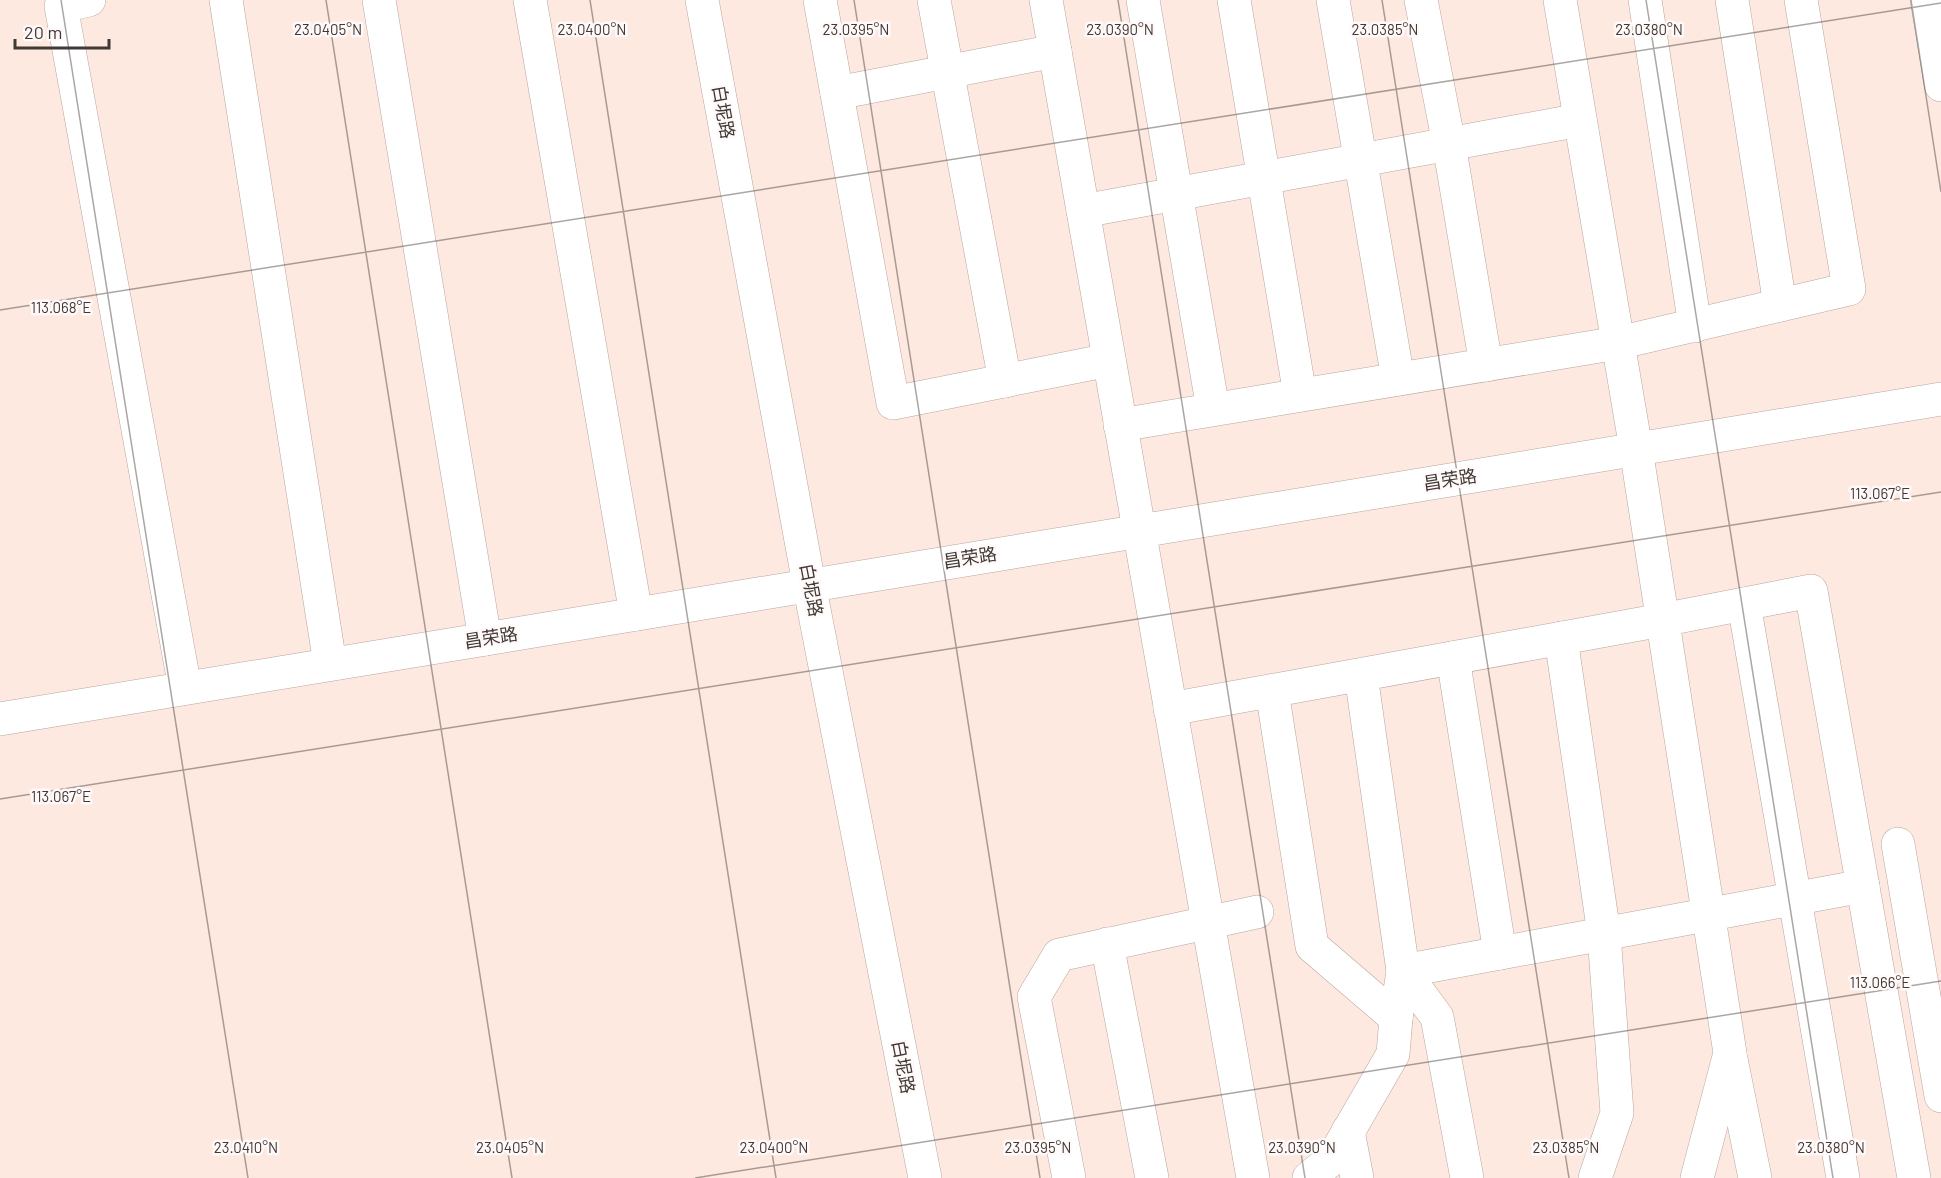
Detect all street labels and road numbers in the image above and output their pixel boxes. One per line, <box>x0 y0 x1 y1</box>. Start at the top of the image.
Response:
street label: 白坭路 <box>708 83 740 140</box>
street label: 昌荣路 <box>1421 464 1478 494</box>
street label: 昌荣路 <box>941 542 998 572</box>
street label: 白坭路 <box>796 561 828 618</box>
street label: 昌荣路 <box>462 622 519 652</box>
street label: 白坭路 <box>888 1038 920 1095</box>

